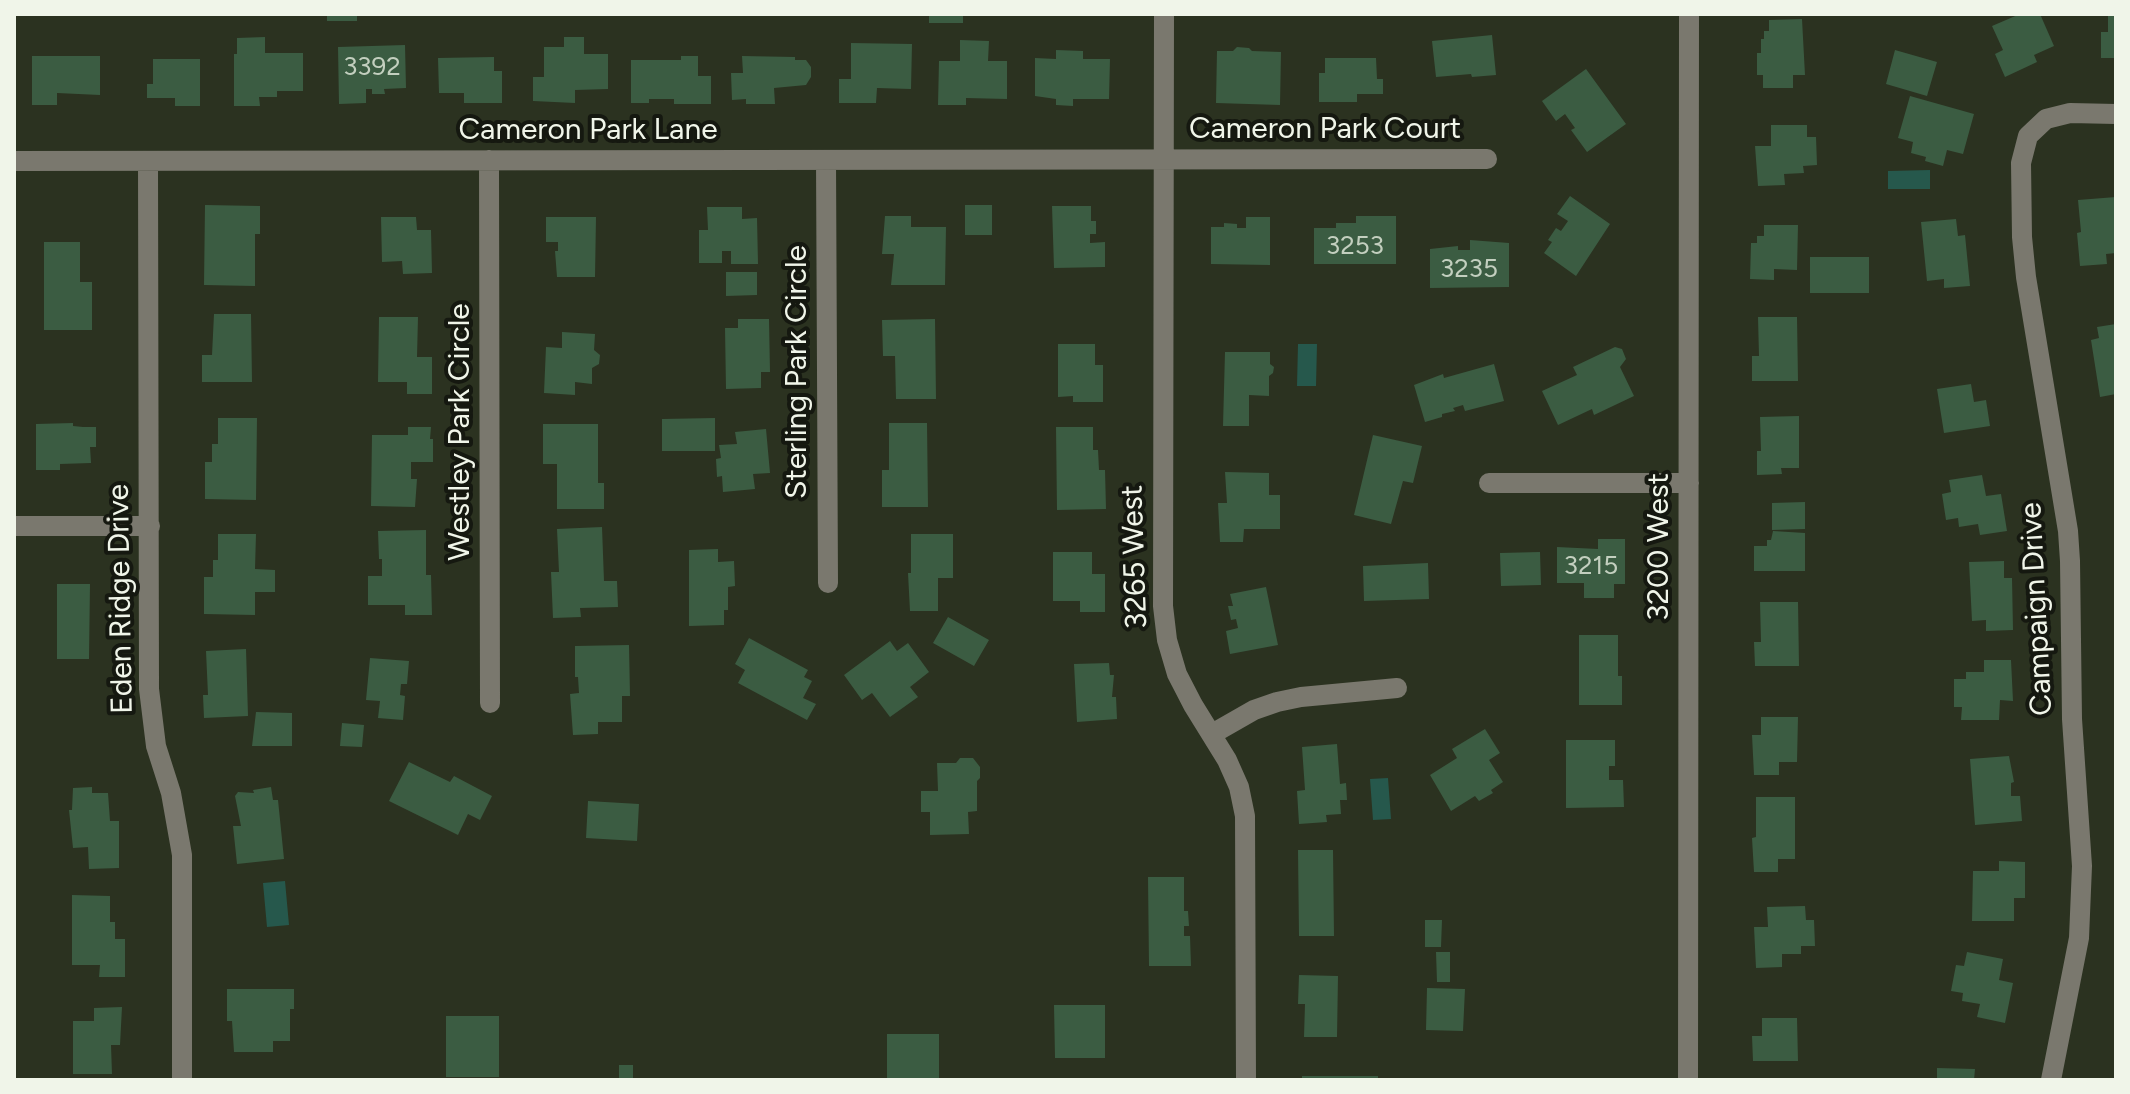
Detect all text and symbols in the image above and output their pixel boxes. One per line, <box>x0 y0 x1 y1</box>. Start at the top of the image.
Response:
house number: 3392 <box>343 51 401 83</box>
street label: Cameron Park Court <box>1189 111 1461 147</box>
street label: Cameron Park Lane <box>458 112 718 148</box>
house number: 3253 <box>1326 230 1384 262</box>
street label: Sterling Park Circle <box>779 245 815 499</box>
house number: 3235 <box>1440 253 1498 285</box>
street label: Westley Park Circle <box>442 303 478 561</box>
street label: 3200 West <box>1641 473 1677 621</box>
street label: Eden Ridge Drive <box>101 484 141 714</box>
street label: 3265 West <box>1114 484 1156 630</box>
street label: Campaign Drive <box>2013 501 2061 717</box>
house number: 3215 <box>1564 550 1618 582</box>

